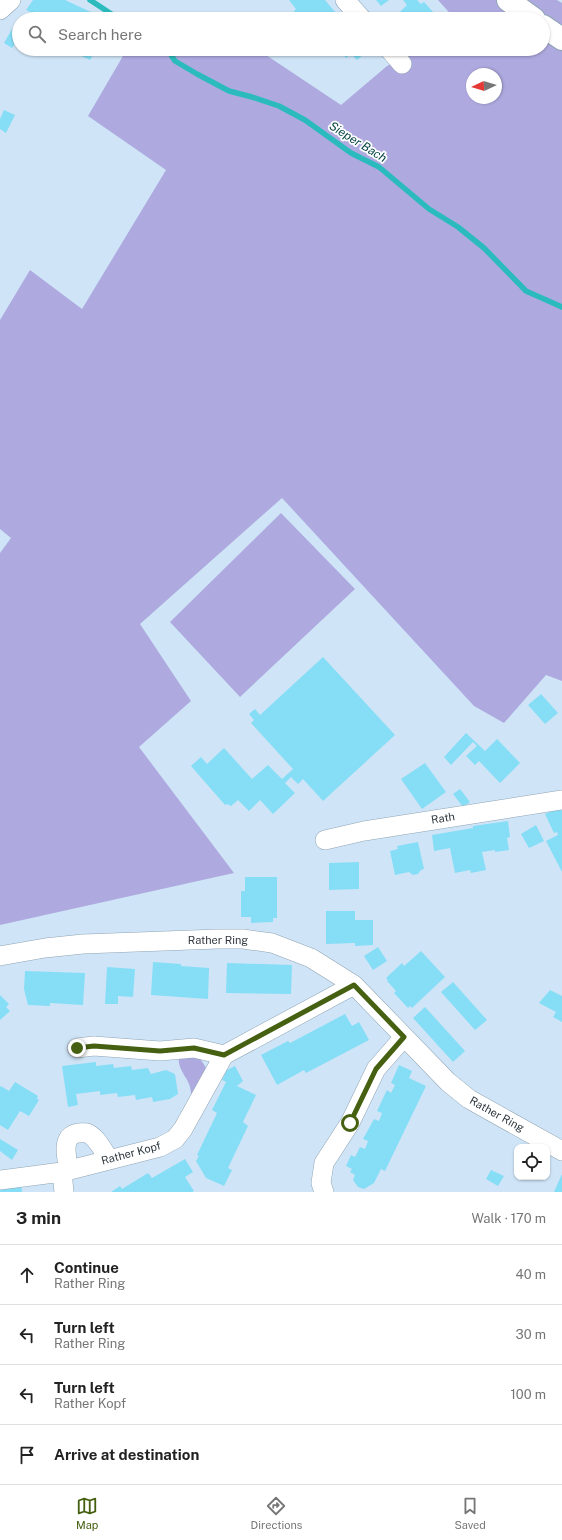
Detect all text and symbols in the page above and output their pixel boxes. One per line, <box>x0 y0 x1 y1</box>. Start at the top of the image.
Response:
search box <box>12 12 550 56</box>
icon: search <box>26 23 48 45</box>
text: Search here <box>58 26 142 43</box>
north arrow <box>466 68 502 104</box>
water label: Sieper Bach <box>327 119 390 165</box>
street label: Rath <box>430 810 456 826</box>
street label: Rather Ring <box>188 934 248 946</box>
route end <box>68 1039 86 1057</box>
street label: Rather Ring <box>468 1094 526 1134</box>
route start <box>341 1114 359 1132</box>
street label: Rather Kopf <box>100 1139 163 1167</box>
map controls <box>514 1144 550 1180</box>
button: locate <box>514 1144 550 1180</box>
text: 3 min <box>16 1208 61 1228</box>
text: Walk · 170 m <box>471 1211 546 1226</box>
text: Continue <box>54 1259 119 1276</box>
icon: ahead <box>16 1264 38 1286</box>
text: 40 m <box>515 1267 546 1282</box>
text: Rather Ring <box>54 1276 125 1291</box>
text: Turn left <box>54 1319 115 1336</box>
icon: left <box>16 1324 38 1346</box>
text: 30 m <box>516 1327 546 1342</box>
text: Rather Ring <box>54 1336 125 1351</box>
text: Turn left <box>54 1379 115 1396</box>
icon: left <box>16 1384 38 1406</box>
text: 100 m <box>510 1387 546 1402</box>
text: Rather Kopf <box>54 1396 126 1411</box>
icon: arrive <box>16 1444 38 1466</box>
text: Arrive at destination <box>54 1446 199 1463</box>
tab: Map <box>76 1495 98 1531</box>
tab: Directions <box>251 1495 302 1531</box>
tab: Saved <box>454 1495 486 1531</box>

